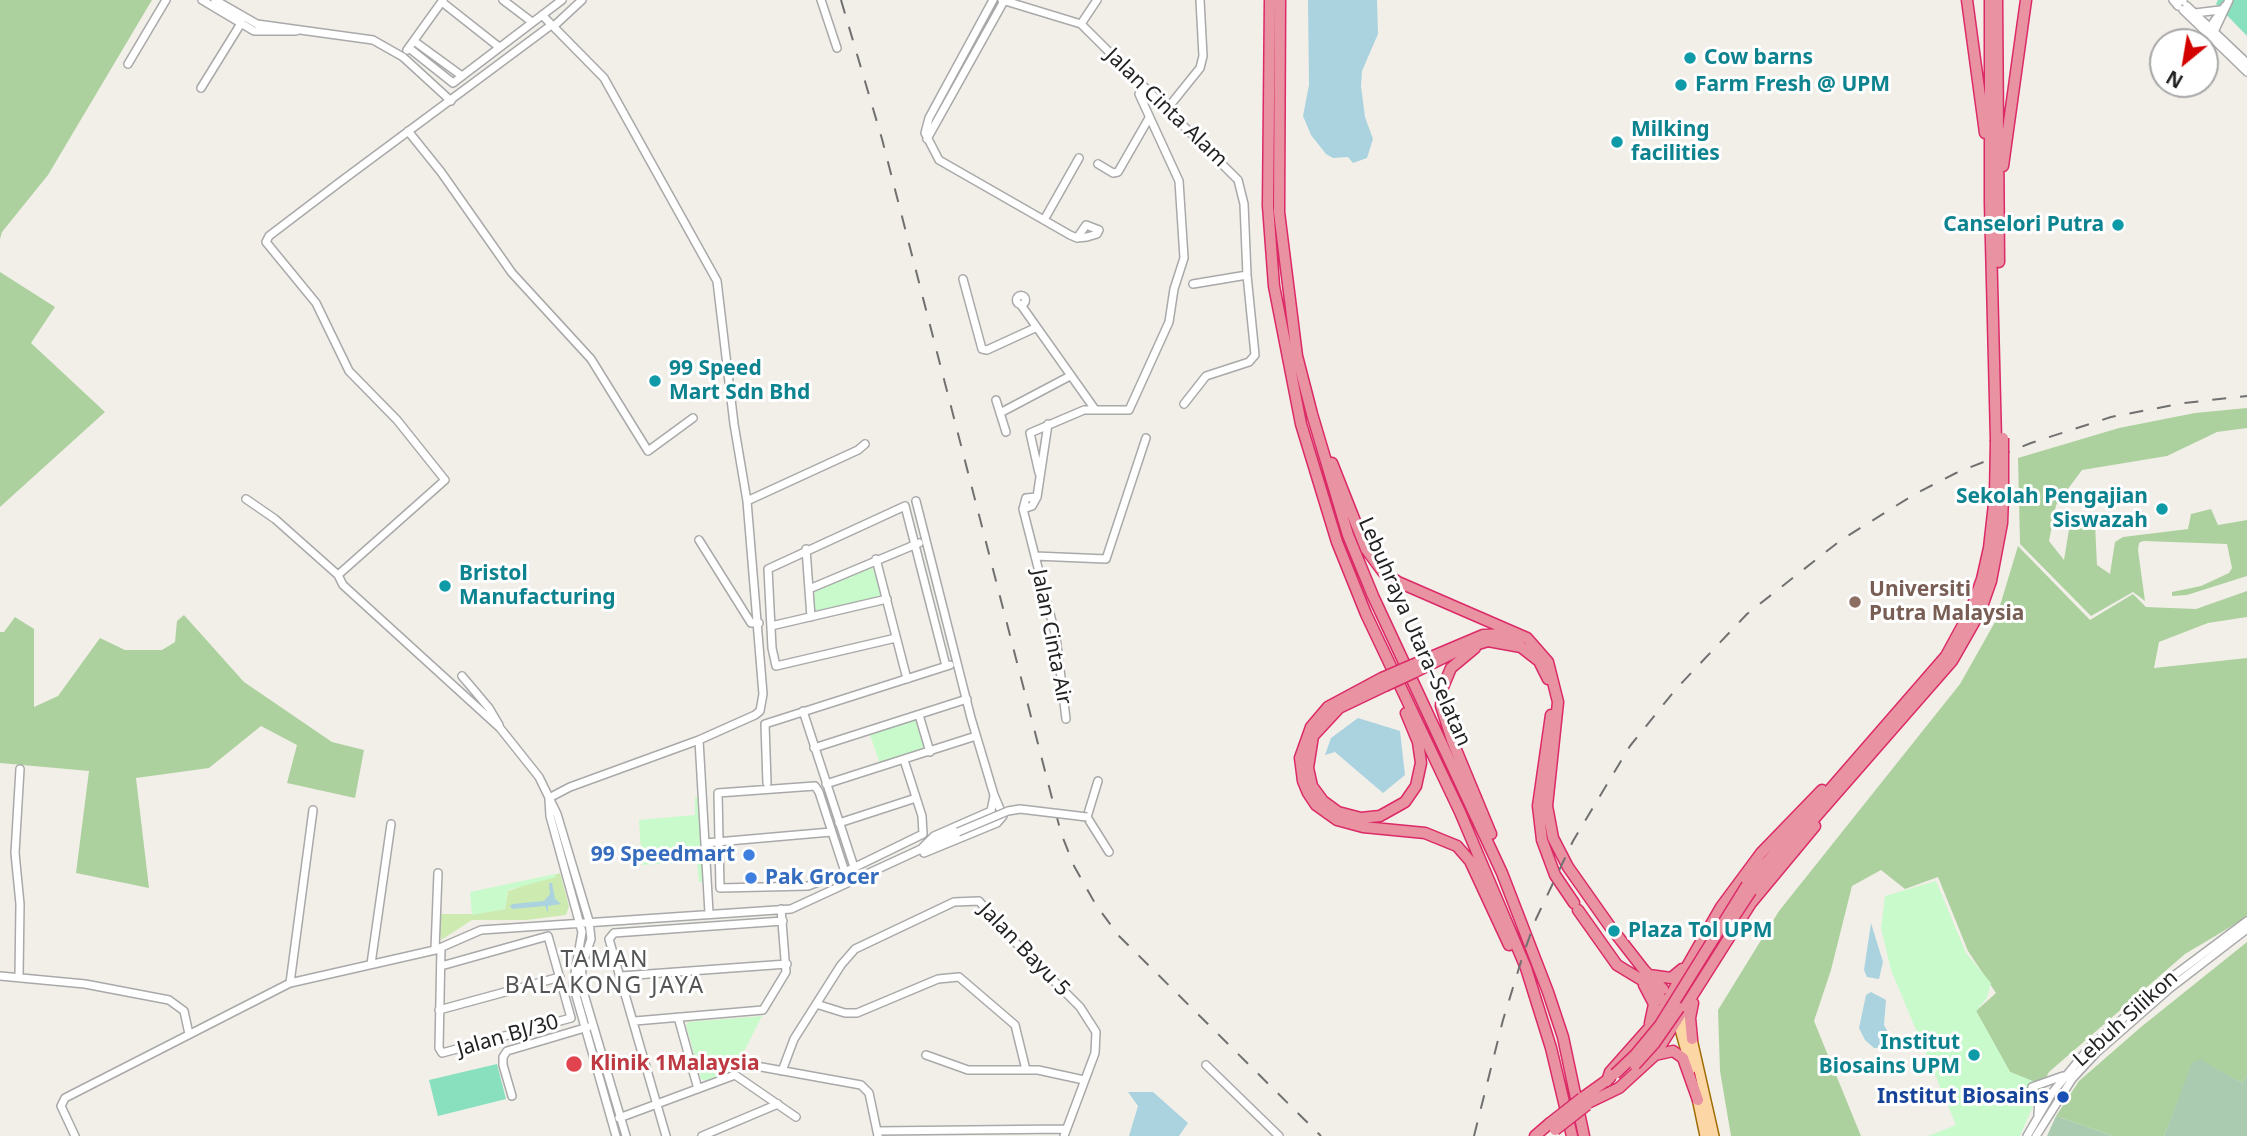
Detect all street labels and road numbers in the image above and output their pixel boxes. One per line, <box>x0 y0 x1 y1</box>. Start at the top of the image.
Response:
street label: Jalan Cinta Alam <box>1100 43 1232 173</box>
street label: Lebuhraya Utara–Selatan <box>1352 514 1476 750</box>
street label: Jalan Cinta Air <box>1026 567 1076 707</box>
street label: Jalan Bayu 5 <box>973 898 1075 1002</box>
street label: Lebuh Silikon <box>2069 966 2183 1072</box>
street label: Jalan BJ/30 <box>454 1010 562 1062</box>

